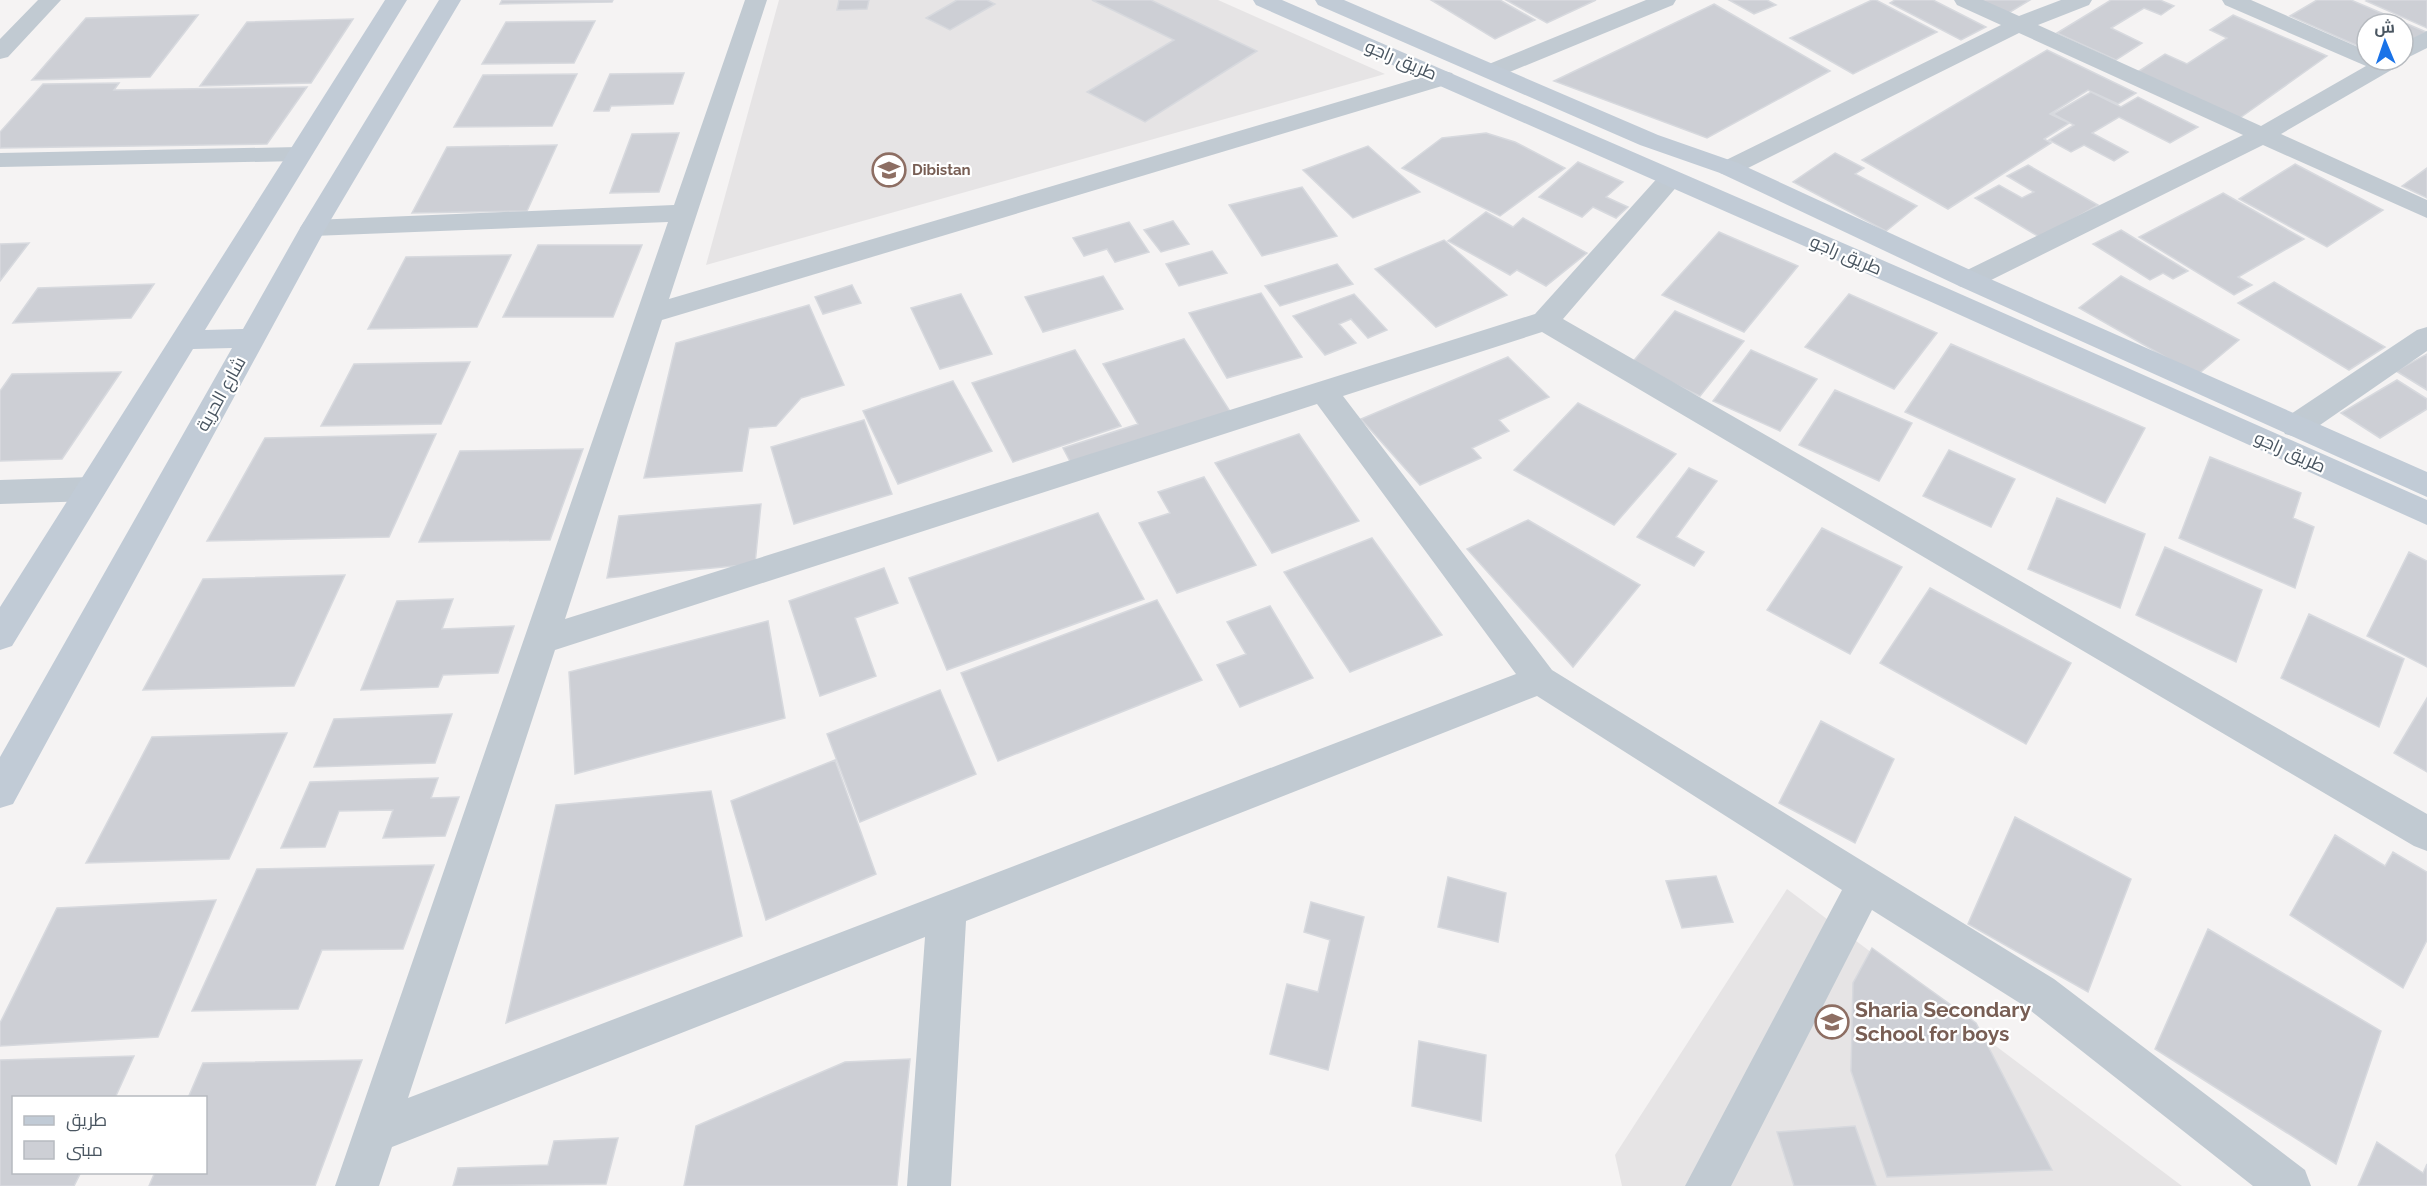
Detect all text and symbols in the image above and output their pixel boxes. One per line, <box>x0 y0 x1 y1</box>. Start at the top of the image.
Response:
north arrow <box>2355 12 2415 72</box>
text: ش <box>2374 18 2395 37</box>
street label: طريق راجو <box>1361 35 1440 86</box>
school or university icon: Dibistan <box>871 152 907 188</box>
place label: Dibistan <box>912 161 971 179</box>
street label: طريق راجو <box>1806 230 1885 281</box>
street label: شارع الحرية <box>191 353 251 436</box>
street label: طريق راجو <box>2251 427 2329 478</box>
place label: Sharia Secondary School for boys <box>1855 997 2031 1046</box>
school or university icon: Sharia Secondary School for boys <box>1814 1004 1850 1040</box>
legend <box>12 1096 207 1174</box>
text: طريق <box>66 1109 107 1132</box>
text: مبنى <box>66 1139 103 1161</box>

